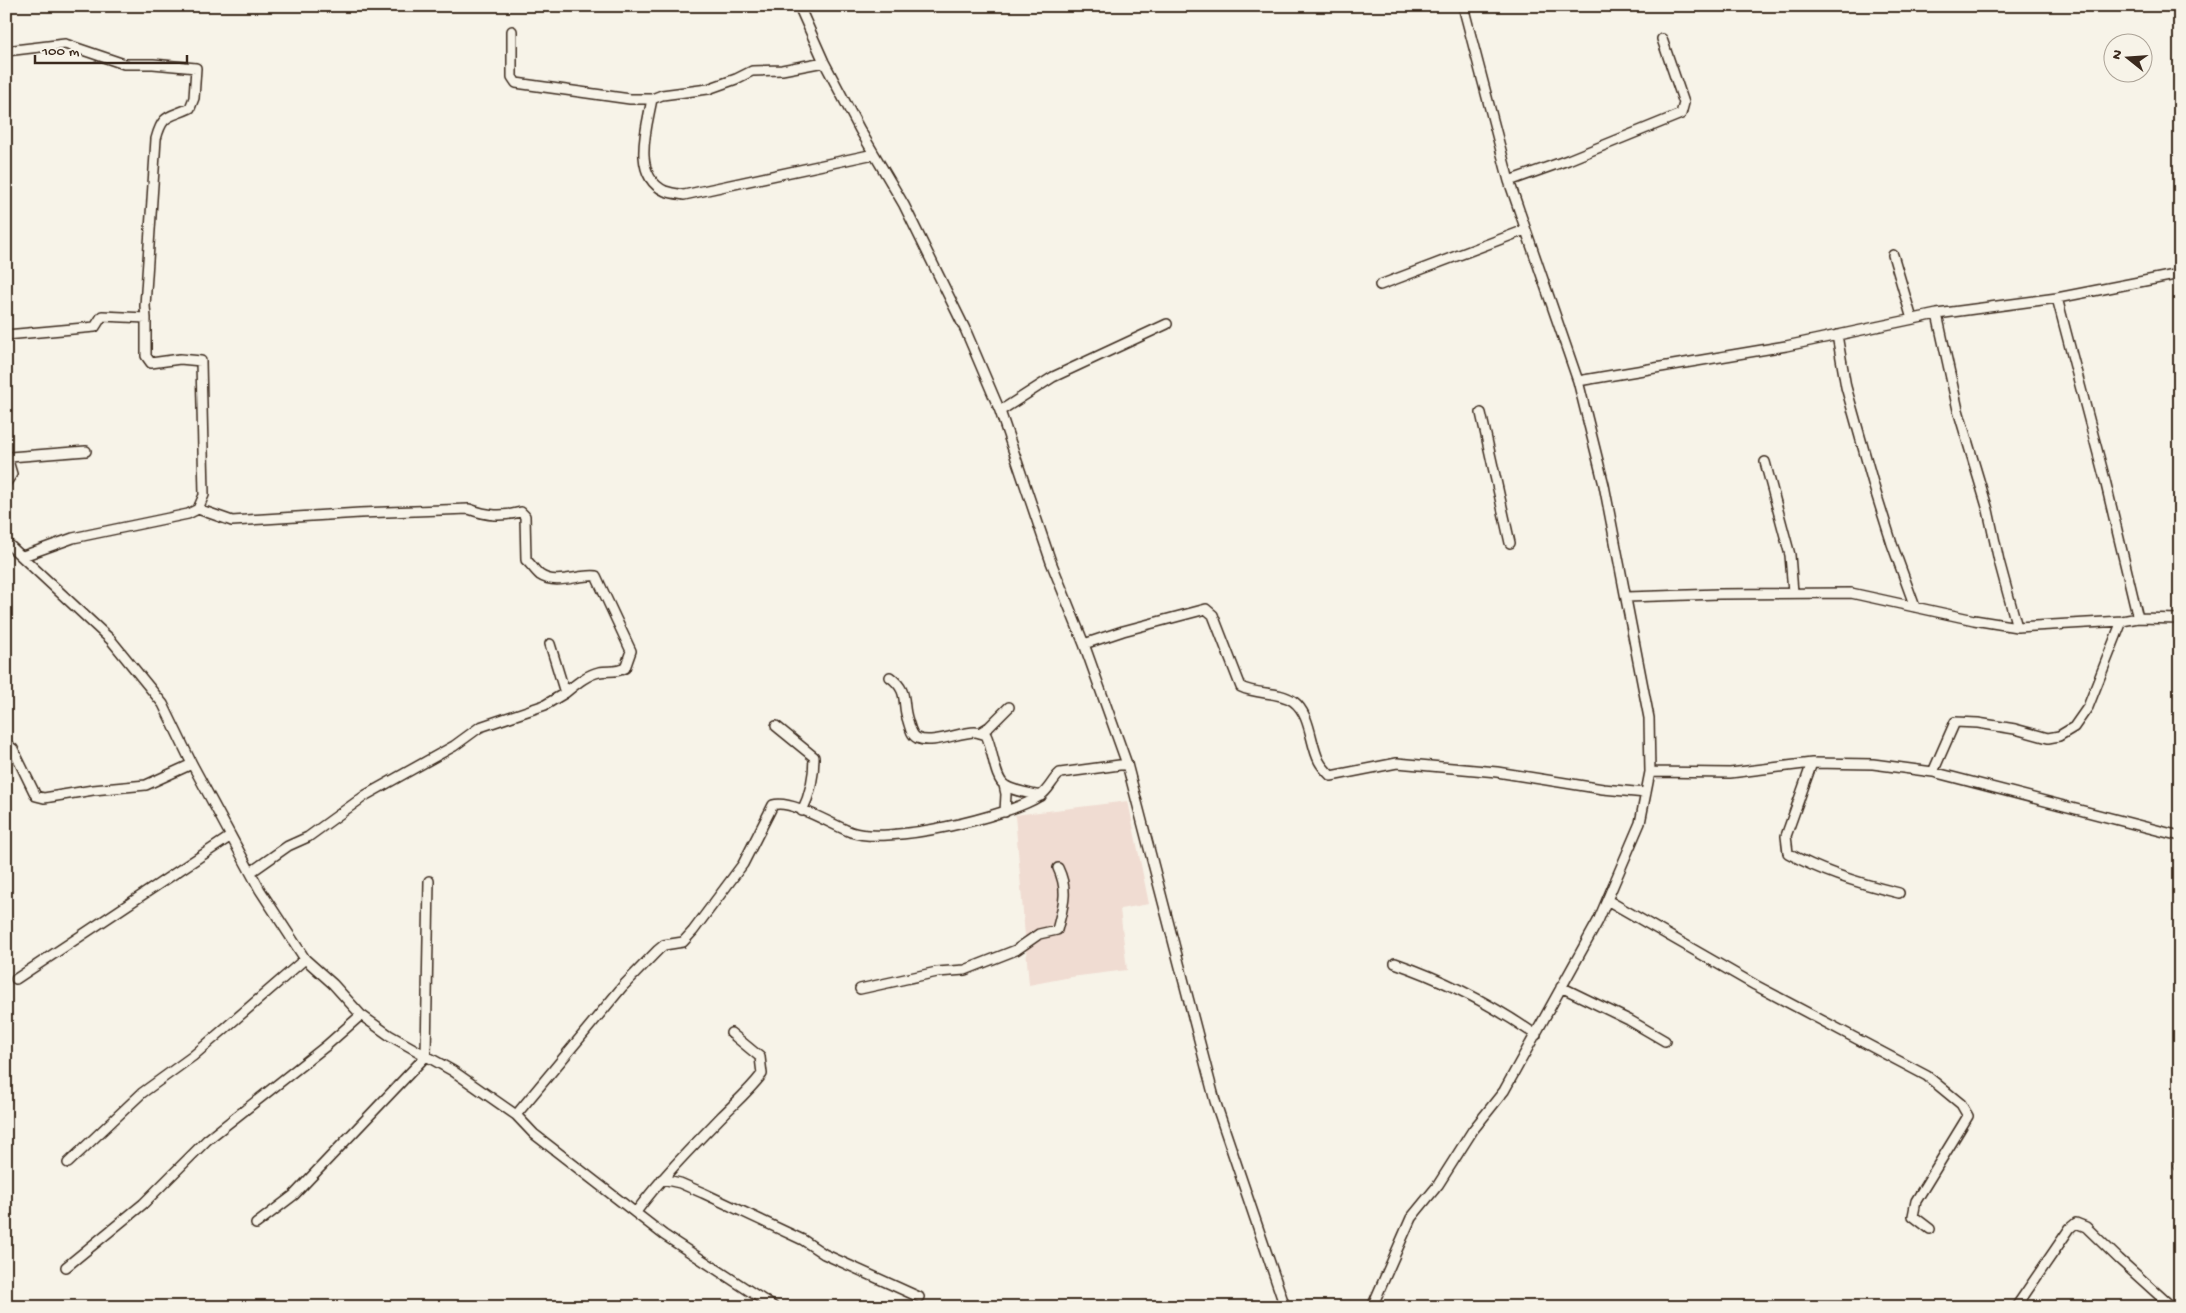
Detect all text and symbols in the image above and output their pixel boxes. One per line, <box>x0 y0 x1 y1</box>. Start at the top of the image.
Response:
scale bar <box>35 32 188 64</box>
north arrow <box>2104 32 2154 82</box>
text: 100 m <box>41 43 80 61</box>
text: N <box>2108 48 2127 62</box>

